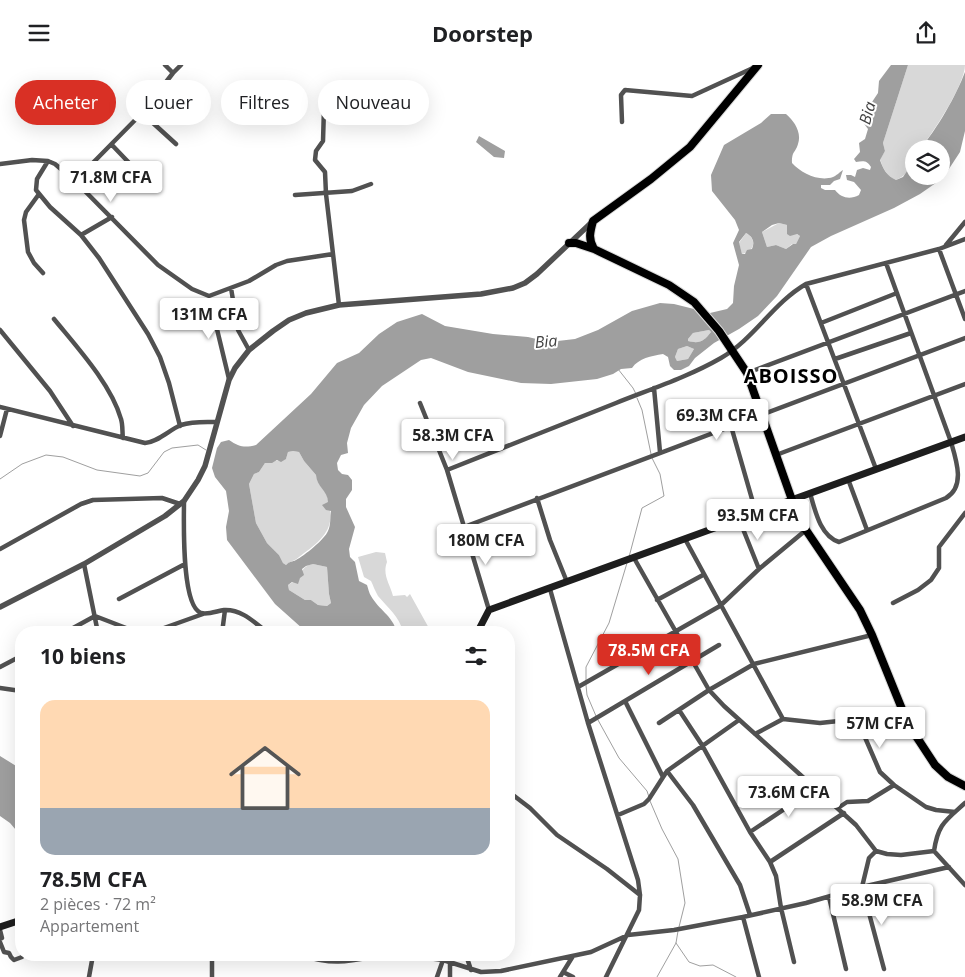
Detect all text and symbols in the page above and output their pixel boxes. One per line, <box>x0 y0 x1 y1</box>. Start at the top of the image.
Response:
text: Doorstep <box>432 18 533 48</box>
icon: menu <box>25 19 53 47</box>
icon: share <box>912 19 940 47</box>
chip: Acheter <box>15 80 116 125</box>
chip: Louer <box>126 80 211 125</box>
chip: Filtres <box>221 80 308 125</box>
chip: Nouveau <box>318 80 429 125</box>
water label: Bia <box>853 99 881 127</box>
map controls <box>905 140 950 185</box>
button: layers <box>905 140 950 185</box>
pin: 71.8M CFA <box>54 161 168 203</box>
text: 71.8M CFA <box>70 166 152 188</box>
pin: 131M CFA <box>157 297 261 340</box>
text: 131M CFA <box>171 303 247 325</box>
water label: Bia <box>534 329 558 353</box>
district label: ABOISSO <box>744 362 838 389</box>
pin: 69.3M CFA <box>660 399 774 441</box>
text: 69.3M CFA <box>676 404 758 426</box>
pin: 58.3M CFA <box>396 419 510 461</box>
text: 58.3M CFA <box>412 424 494 446</box>
pin: 93.5M CFA <box>701 499 815 541</box>
text: 93.5M CFA <box>717 504 799 526</box>
pin: 180M CFA <box>434 523 538 566</box>
text: 180M CFA <box>448 529 524 551</box>
pin: 78.5M CFA <box>592 633 706 676</box>
text: 78.5M CFA <box>608 639 690 661</box>
text: 10 biens <box>40 642 126 670</box>
icon: filters <box>462 642 490 670</box>
pin: 57M CFA <box>834 707 926 749</box>
text: 57M CFA <box>846 712 914 734</box>
icon: home <box>220 733 310 823</box>
pin: 73.6M CFA <box>732 775 846 818</box>
text: 73.6M CFA <box>748 781 830 803</box>
text: 78.5M CFA <box>40 865 147 893</box>
pin: 58.9M CFA <box>825 883 939 926</box>
text: 58.9M CFA <box>841 889 923 911</box>
text: 2 pièces · 72 m² <box>40 893 156 915</box>
text: Appartement <box>40 915 139 937</box>

